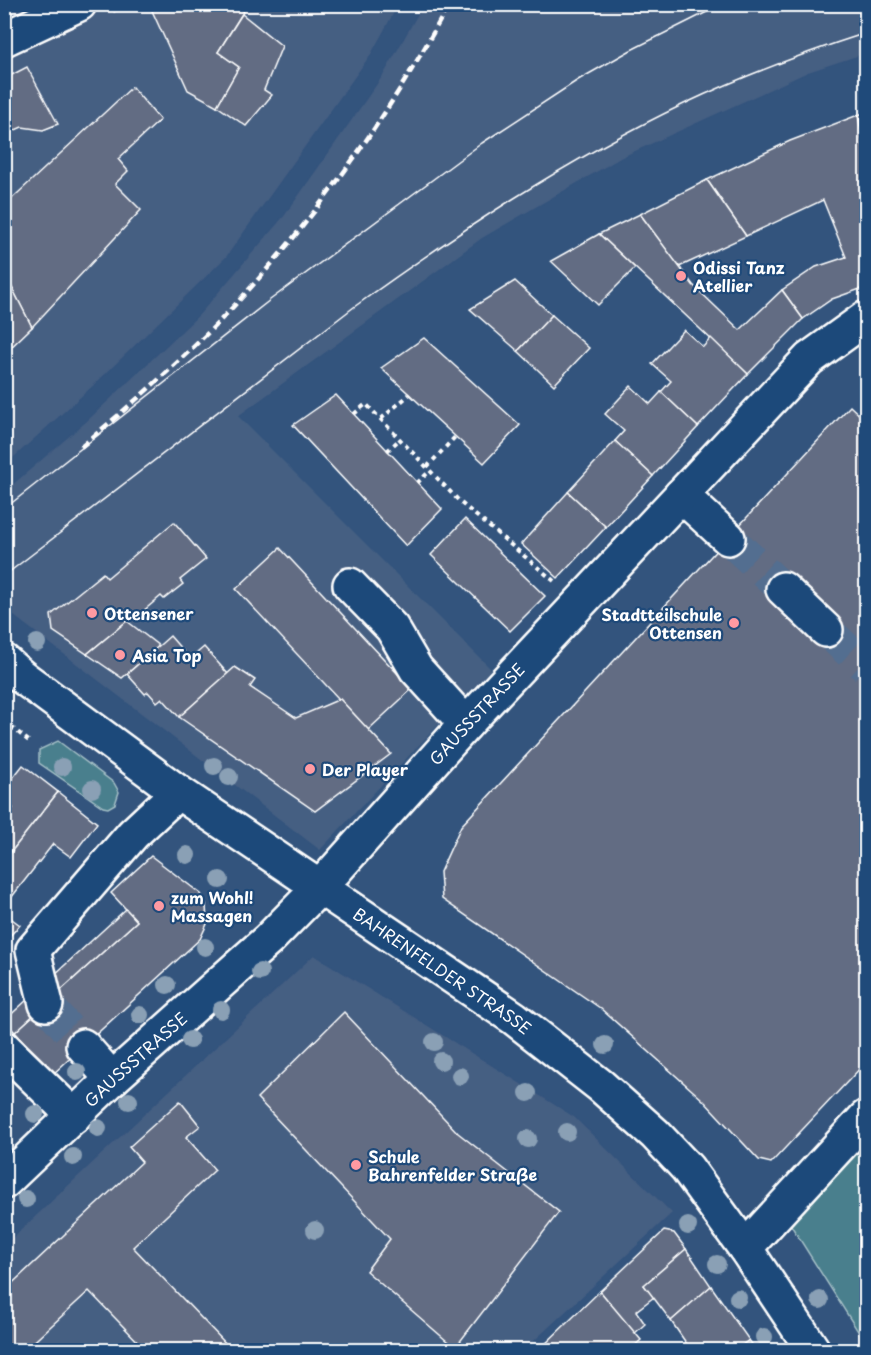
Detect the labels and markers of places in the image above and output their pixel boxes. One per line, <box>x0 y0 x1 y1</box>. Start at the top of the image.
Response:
place label: Odissi Tanz Atellier <box>693 255 785 297</box>
marker: Odissi Tanz Atellier <box>674 269 688 283</box>
place label: Ottensener <box>104 601 194 625</box>
place label: Stadtteilschule Ottensen <box>601 602 722 644</box>
marker: Ottensener <box>85 606 99 620</box>
marker: Stadtteilschule Ottensen <box>727 616 741 630</box>
place label: Asia Top <box>131 643 201 667</box>
marker: Asia Top <box>113 648 127 662</box>
place label: Der Player <box>322 757 409 781</box>
marker: Der Player <box>303 762 317 776</box>
place label: zum Wohl! Massagen <box>171 885 254 927</box>
marker: zum Wohl! Massagen <box>152 899 166 913</box>
place label: Schule Bahrenfelder Straße <box>368 1144 537 1186</box>
marker: Schule Bahrenfelder Straße <box>349 1158 363 1172</box>

